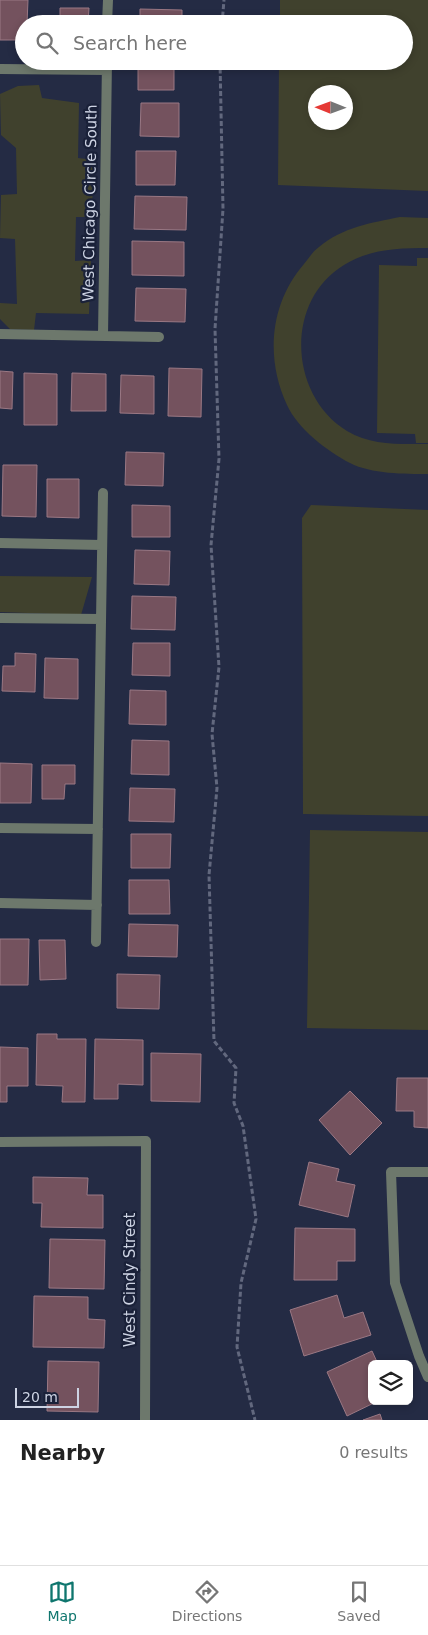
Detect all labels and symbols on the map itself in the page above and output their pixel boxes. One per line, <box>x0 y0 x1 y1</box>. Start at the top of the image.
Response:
north arrow <box>308 85 353 130</box>
street label: West Chicago Circle South <box>79 104 101 302</box>
street label: West Cindy Street <box>121 1213 139 1347</box>
scale bar <box>15 1385 79 1408</box>

